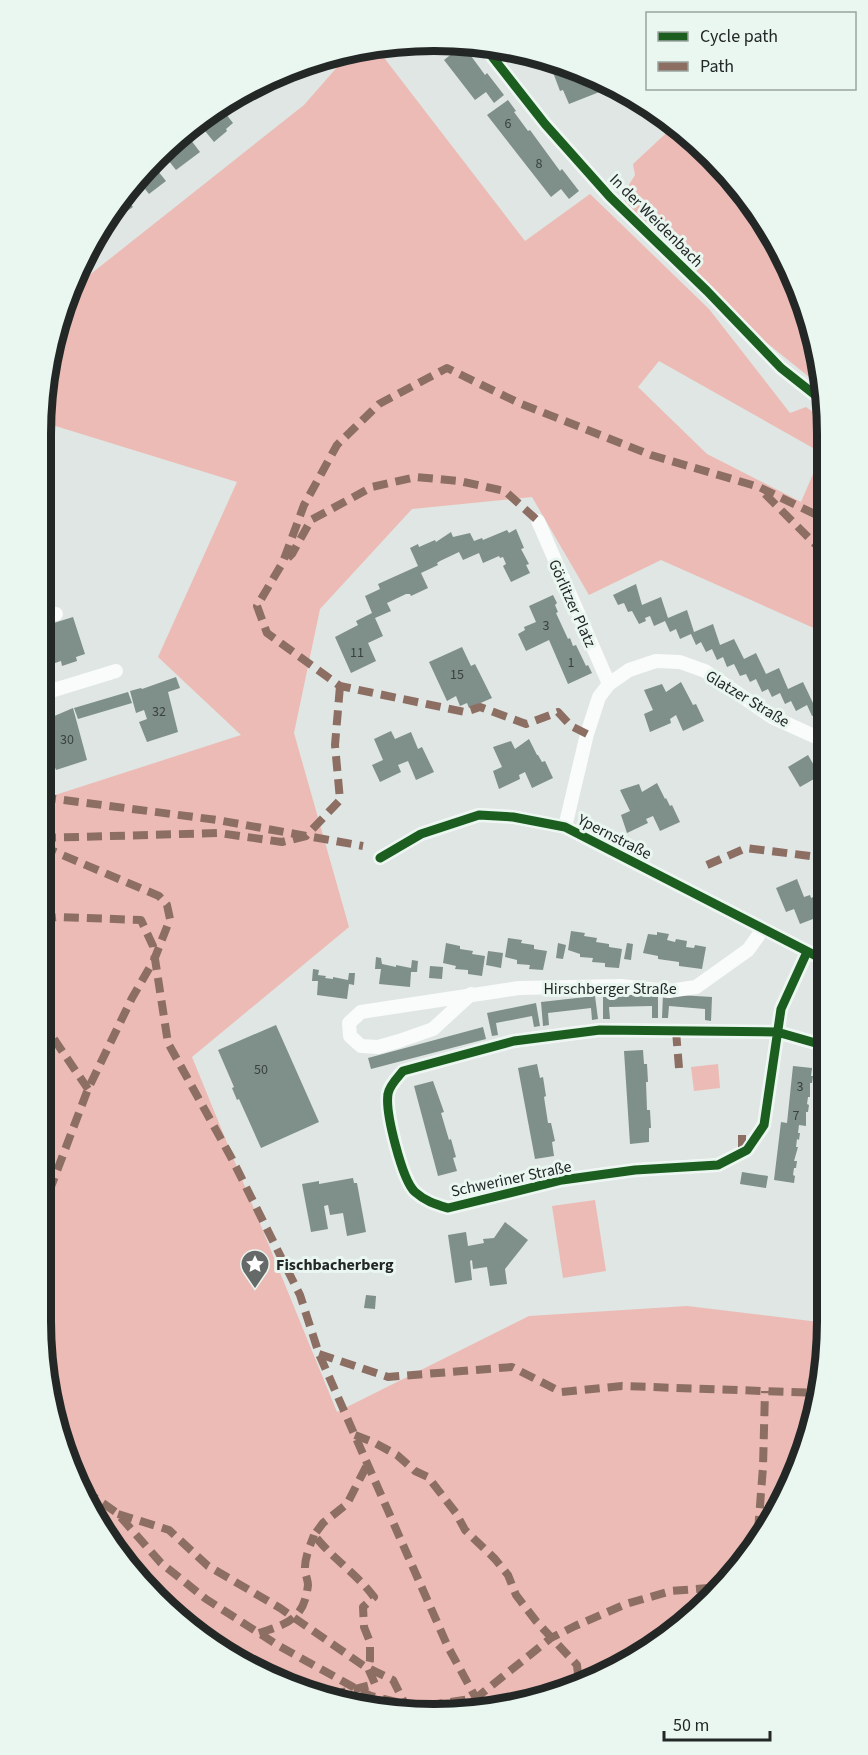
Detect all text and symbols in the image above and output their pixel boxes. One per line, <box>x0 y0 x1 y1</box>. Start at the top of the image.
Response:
legend <box>646 12 856 90</box>
text: Cycle path <box>700 24 778 49</box>
text: Path <box>700 54 734 79</box>
house number: 6 <box>505 114 512 134</box>
house number: 8 <box>536 154 543 174</box>
street label: In der Weidenbach <box>605 169 708 272</box>
street label: Görlitzer Platz <box>543 556 601 651</box>
house number: 3 <box>543 616 550 636</box>
house number: 11 <box>350 643 364 663</box>
house number: 1 <box>568 653 575 673</box>
house number: 15 <box>450 665 464 685</box>
street label: Glatzer Straße <box>701 665 794 733</box>
house number: 32 <box>152 702 166 722</box>
house number: 30 <box>60 730 74 750</box>
street label: Ypernstraße <box>573 808 655 865</box>
street label: Hirschberger Straße <box>543 978 677 1000</box>
house number: 50 <box>254 1060 268 1080</box>
house number: 3 <box>797 1077 804 1097</box>
house number: 7 <box>793 1106 800 1126</box>
street label: Schweriner Straße <box>449 1155 574 1203</box>
place icon: Fischbacherberg <box>239 1248 271 1290</box>
place label: Fischbacherberg <box>276 1254 394 1276</box>
scale bar <box>664 1704 770 1742</box>
text: 50 m <box>673 1713 709 1738</box>

